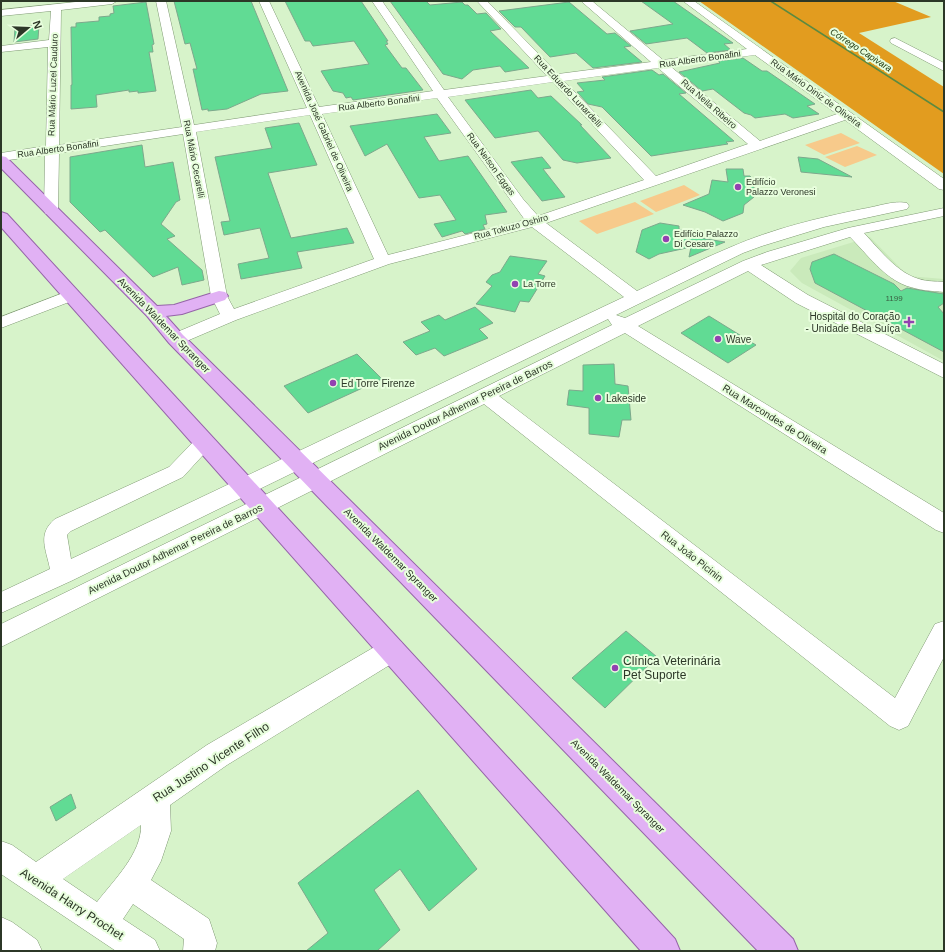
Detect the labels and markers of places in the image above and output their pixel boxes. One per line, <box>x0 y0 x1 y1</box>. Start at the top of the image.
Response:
place label: Edifício Palazzo Veronesi <box>746 177 816 197</box>
marker: Edifício Palazzo Veronesi <box>733 182 743 192</box>
place label: Edifício Palazzo Di Cesare <box>674 229 738 249</box>
marker: Edifício Palazzo Di Cesare <box>661 234 671 244</box>
marker: La Torre <box>510 279 520 289</box>
place label: La Torre <box>523 279 556 289</box>
place label: Hospital do Coração - Unidade Bela Suíça <box>805 311 900 334</box>
marker: Hospital do Coração - Unidade Bela Suíça <box>903 316 915 328</box>
marker: Wave <box>713 334 723 344</box>
place label: Wave <box>726 334 752 345</box>
marker: Ed Torre Firenze <box>328 378 338 388</box>
place label: Ed Torre Firenze <box>341 378 415 389</box>
marker: Lakeside <box>593 393 603 403</box>
place label: Lakeside <box>606 393 646 404</box>
place label: Clínica Veterinária Pet Suporte <box>623 654 721 682</box>
marker: Clínica Veterinária Pet Suporte <box>610 663 620 673</box>

